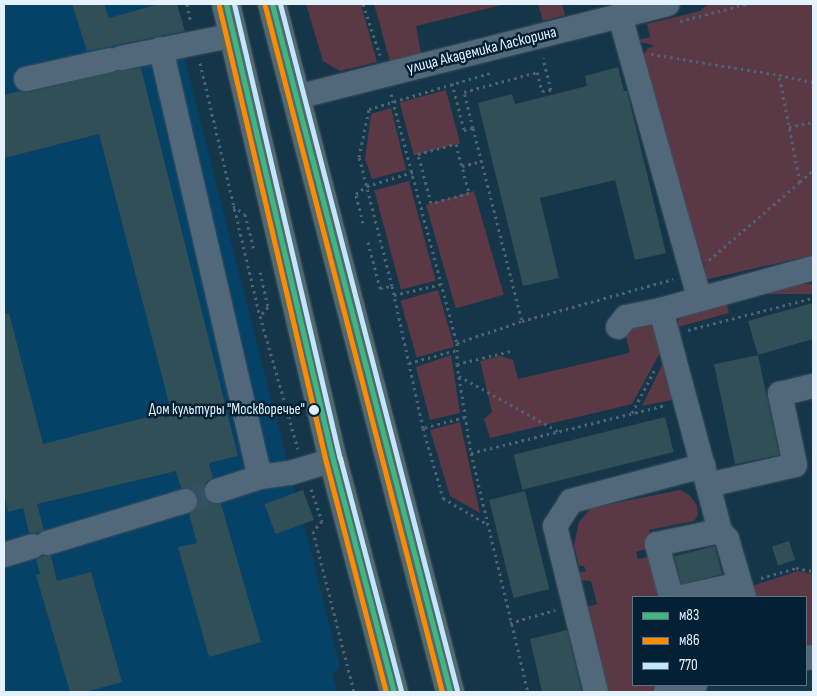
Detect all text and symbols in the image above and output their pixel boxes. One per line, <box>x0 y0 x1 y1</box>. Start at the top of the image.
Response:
street label: улица Академика Ласкорина <box>405 23 559 79</box>
place label: Дом культуры "Москворечье" <box>149 401 305 419</box>
marker: Дом культуры "Москворечье" <box>309 405 319 415</box>
legend <box>632 596 807 686</box>
text: м83 <box>679 606 699 625</box>
text: м86 <box>679 631 699 650</box>
text: 770 <box>679 656 698 675</box>

